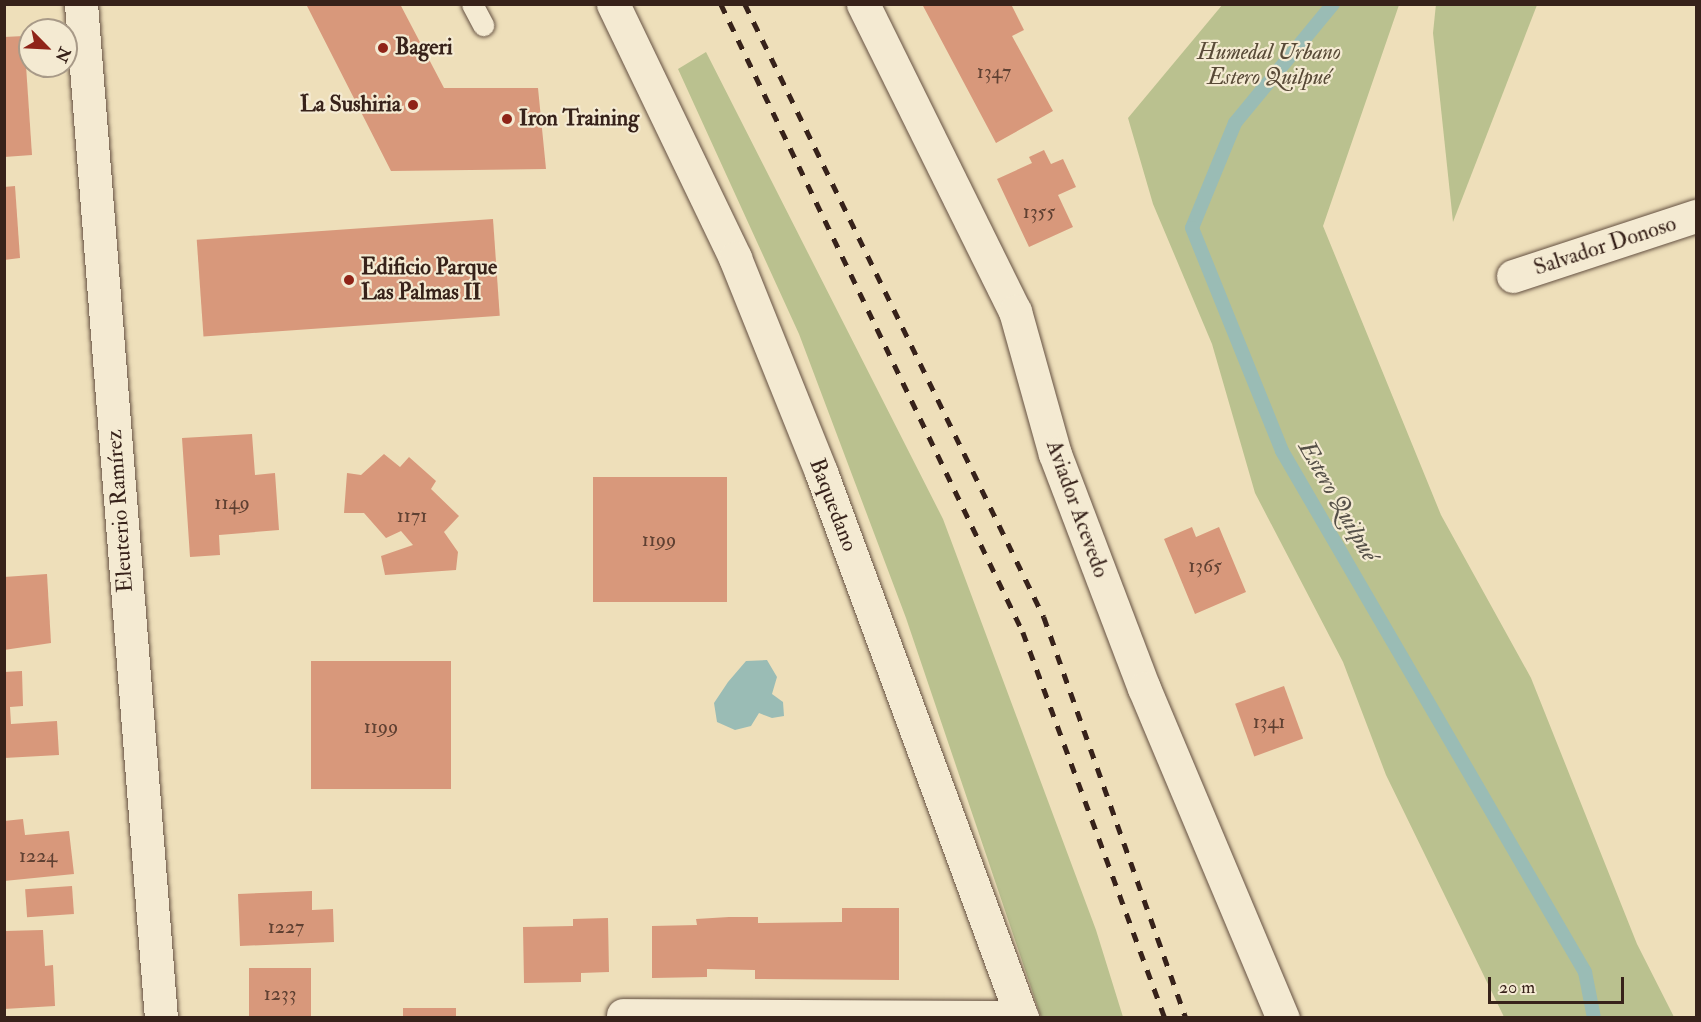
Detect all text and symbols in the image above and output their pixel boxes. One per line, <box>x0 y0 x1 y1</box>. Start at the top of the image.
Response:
north arrow <box>18 18 78 78</box>
place label: Bageri <box>395 35 453 61</box>
park label: Humedal Urbano Estero Quilpué <box>1197 39 1341 90</box>
marker: Bageri <box>376 41 390 55</box>
text: N <box>51 44 75 65</box>
house number: 1347 <box>977 59 1011 83</box>
place label: La Sushiria <box>300 92 401 118</box>
marker: La Sushiria <box>406 98 420 112</box>
place label: Iron Training <box>519 106 639 132</box>
marker: Iron Training <box>500 112 514 126</box>
house number: 1355 <box>1023 199 1055 223</box>
street label: Salvador Donoso <box>1531 211 1679 281</box>
place label: Edificio Parque Las Palmas II <box>361 254 497 306</box>
marker: Edificio Parque Las Palmas II <box>342 273 356 287</box>
street label: Eleuterio Ramírez <box>101 429 139 593</box>
water label: Estero Quilpué <box>1292 436 1384 566</box>
street label: Aviador Acevedo <box>1040 437 1114 581</box>
street label: Baquedano <box>803 455 863 555</box>
house number: 1149 <box>214 490 250 514</box>
house number: 1171 <box>397 503 427 527</box>
house number: 1199 <box>642 527 676 551</box>
house number: 1365 <box>1188 553 1222 577</box>
house number: 1341 <box>1253 709 1285 733</box>
house number: 1199 <box>364 714 398 738</box>
house number: 1224 <box>19 843 57 867</box>
house number: 1227 <box>268 914 304 938</box>
scale bar <box>1491 965 1628 1003</box>
text: 20 m <box>1499 976 1535 999</box>
house number: 1233 <box>264 981 296 1005</box>

